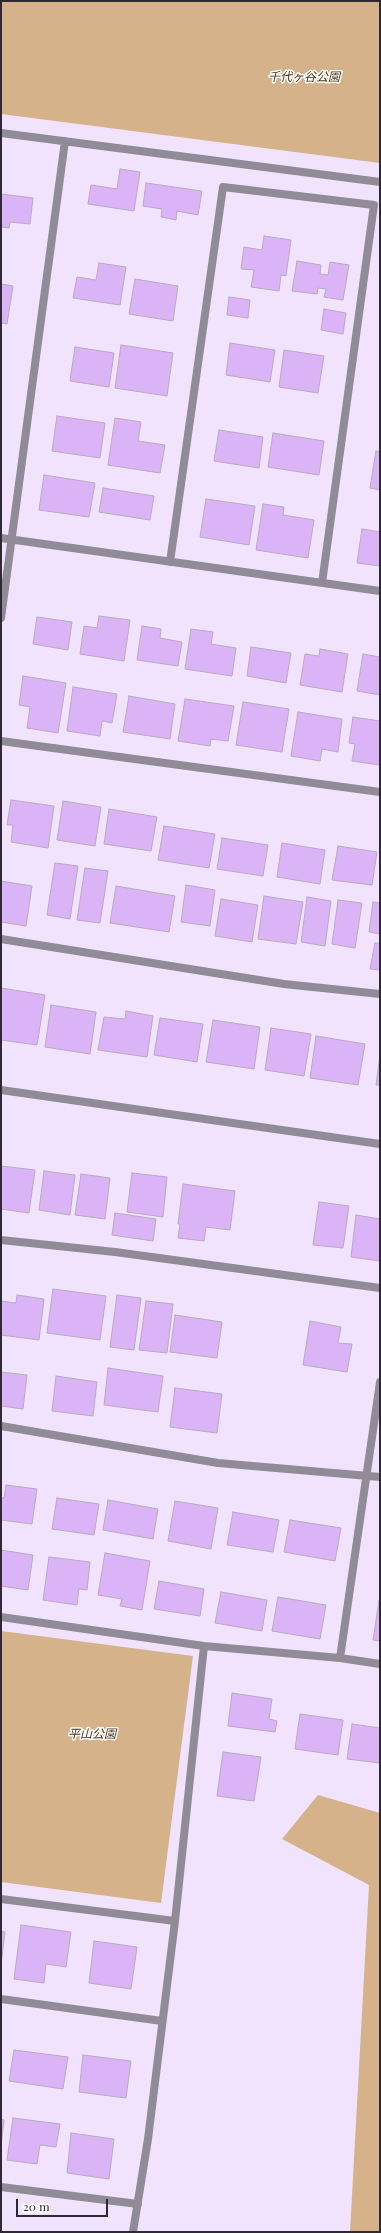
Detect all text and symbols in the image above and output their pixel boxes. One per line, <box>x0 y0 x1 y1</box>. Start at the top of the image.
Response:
park label: 千代ヶ谷公園 <box>268 70 340 84</box>
park label: 平山公園 <box>68 1727 116 1741</box>
scale bar <box>18 2191 110 2217</box>
text: 20 m <box>23 2198 50 2214</box>

